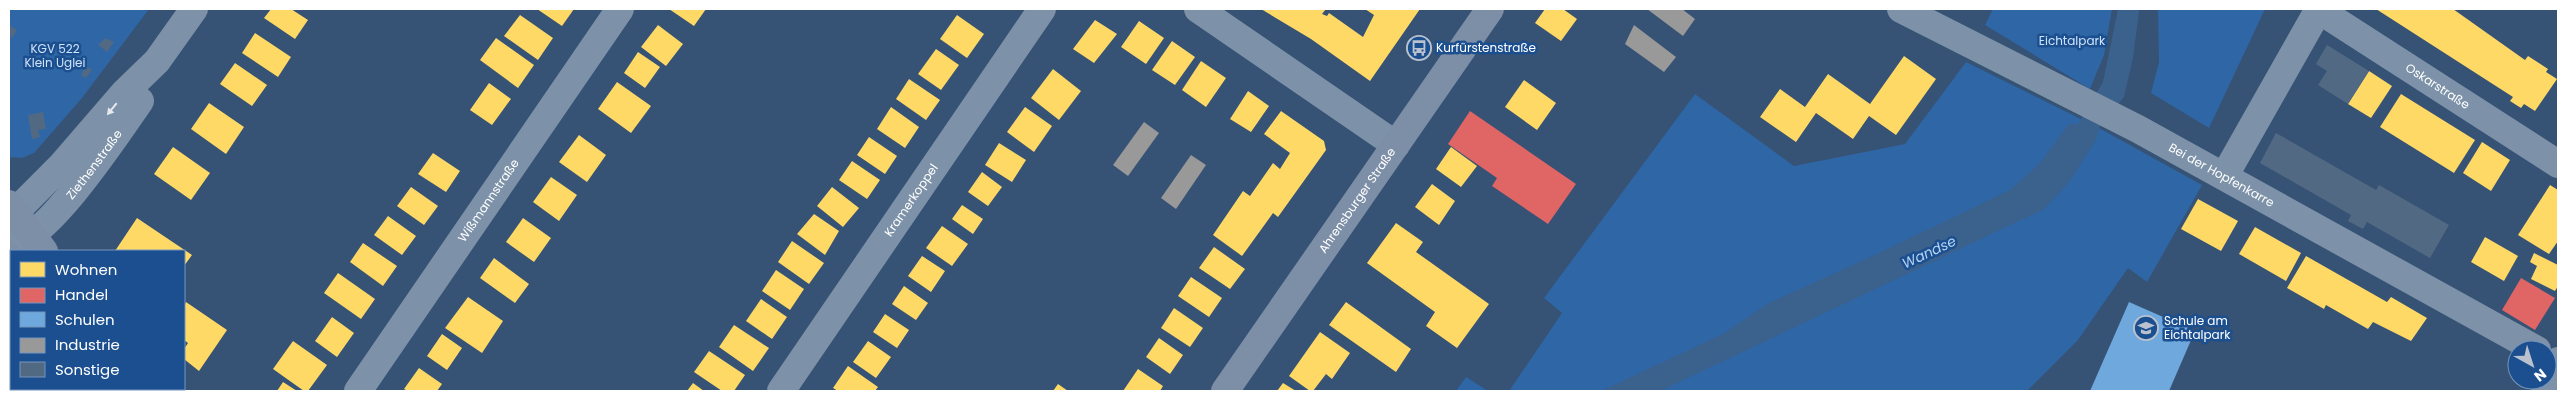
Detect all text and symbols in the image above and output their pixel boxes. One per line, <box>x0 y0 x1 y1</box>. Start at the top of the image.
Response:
park label: Eichtalpark <box>2039 32 2106 49</box>
bus stop icon: Kurfürstenstraße <box>1406 35 1432 61</box>
place label: Kurfürstenstraße <box>1436 39 1536 56</box>
park label: KGV 522 Klein Uglei <box>25 40 86 71</box>
street label: Oskarstraße <box>2402 59 2473 113</box>
one-way arrow <box>106 102 117 115</box>
street label: Ziethenstraße <box>62 126 126 203</box>
street label: Bei der Hopfenkarre <box>2166 139 2277 211</box>
street label: Ahrensburger Straße <box>1314 144 1399 256</box>
street label: Wißmannstraße <box>454 155 523 245</box>
street label: Kramerkoppel <box>880 160 942 240</box>
water label: Wandse <box>1899 231 1960 273</box>
legend <box>10 250 185 390</box>
text: Wohnen <box>55 259 117 280</box>
text: Handel <box>55 284 108 305</box>
text: Schulen <box>55 309 115 330</box>
place label: Schule am Eichtalpark <box>2164 312 2231 343</box>
school or university icon: Schule am Eichtalpark <box>2133 315 2159 341</box>
text: Industrie <box>55 334 120 355</box>
north arrow <box>2507 340 2557 390</box>
text: Sonstige <box>55 359 119 380</box>
text: N <box>2530 364 2551 386</box>

